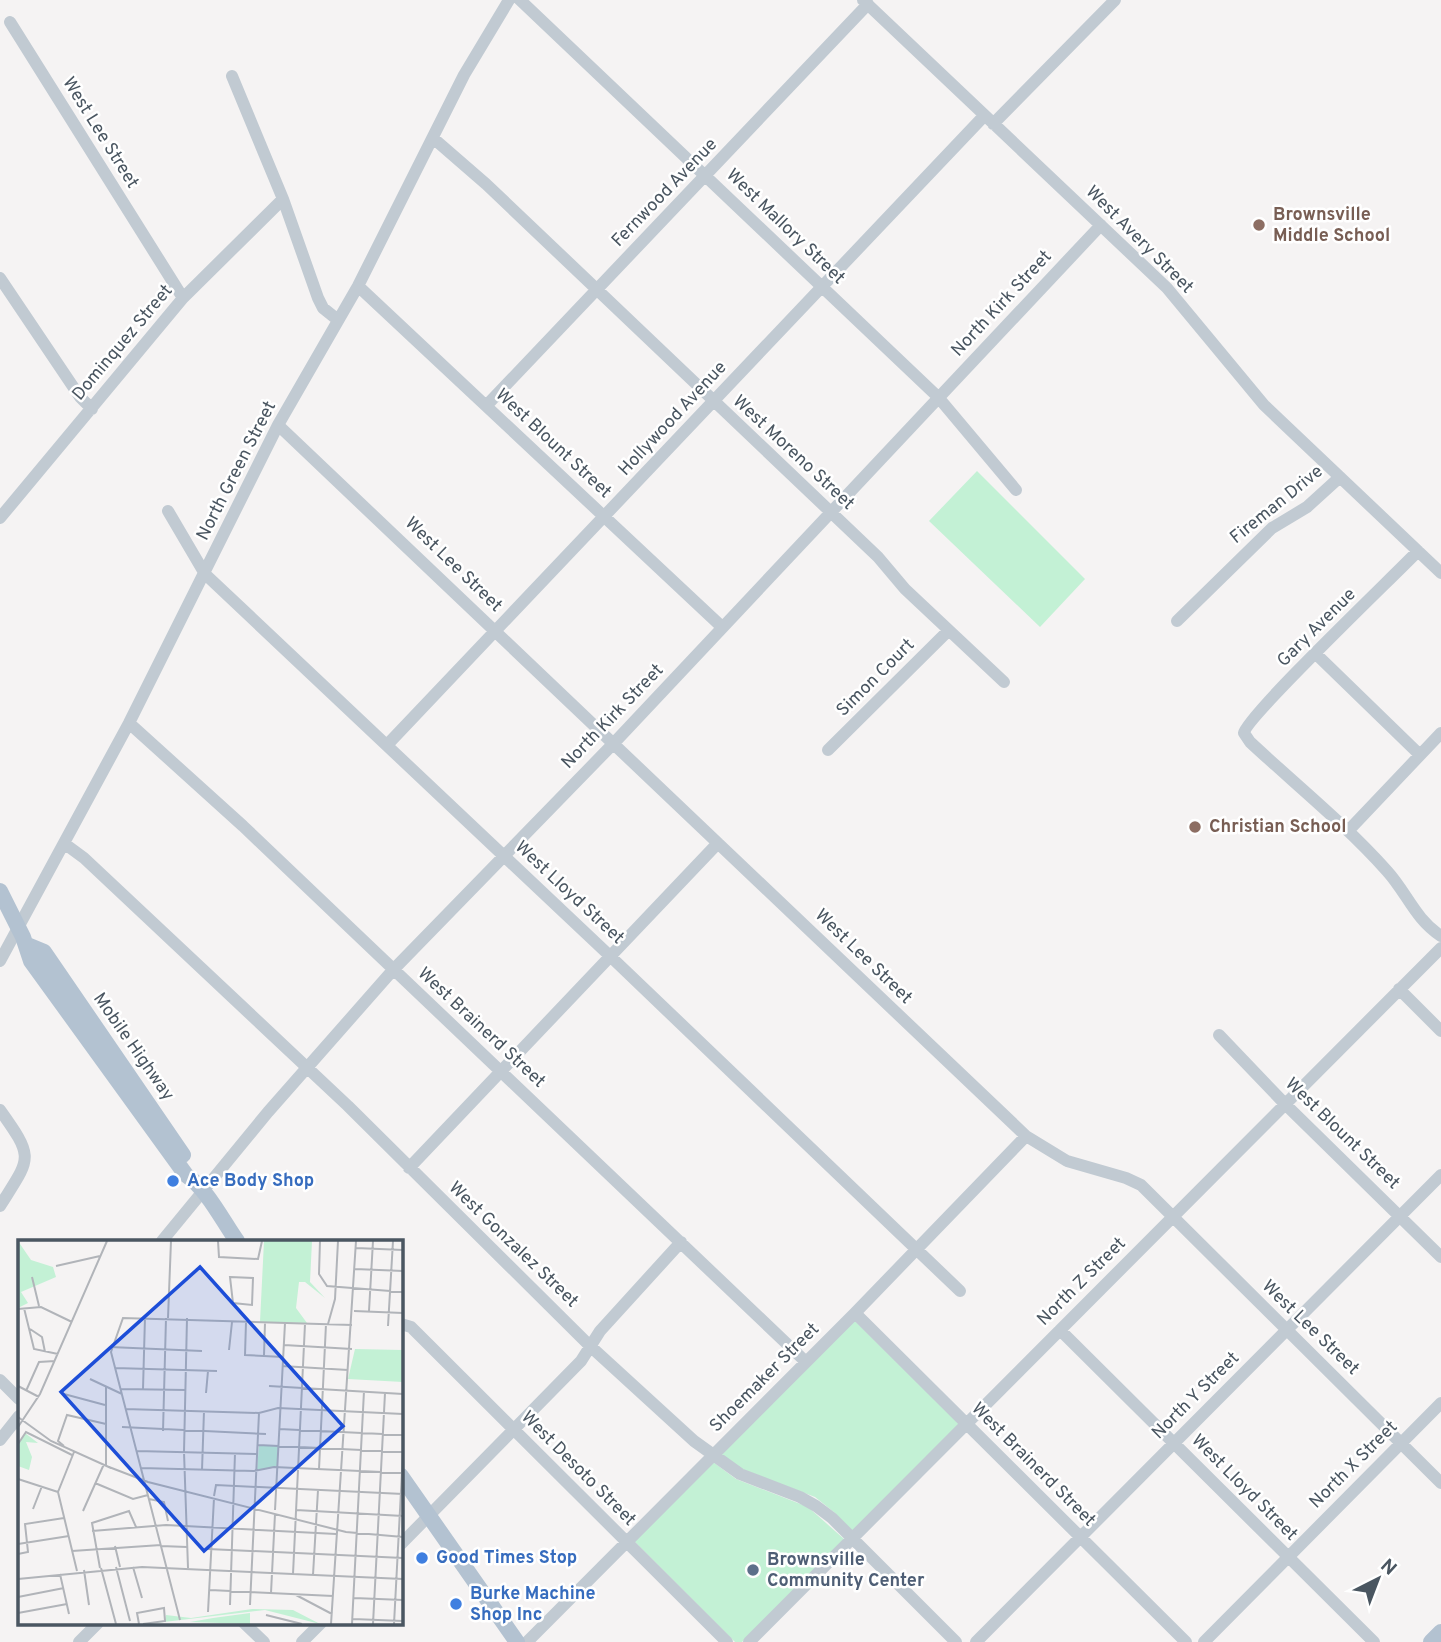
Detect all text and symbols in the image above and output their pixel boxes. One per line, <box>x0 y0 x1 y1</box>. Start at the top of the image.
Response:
street label: West Lee Street <box>57 73 143 193</box>
street label: Fernwood Avenue <box>607 134 723 252</box>
street label: West Mallory Street <box>721 164 849 290</box>
street label: West Avery Street <box>1080 181 1198 299</box>
place label: Brownsville Middle School <box>1273 204 1390 248</box>
marker: Brownsville Middle School <box>1251 217 1267 233</box>
street label: North Kirk Street <box>947 246 1057 362</box>
street label: Dominquez Street <box>68 280 178 406</box>
street label: Hollywood Avenue <box>614 357 732 481</box>
street label: West Blount Street <box>490 384 616 504</box>
street label: West Moreno Street <box>727 390 859 516</box>
street label: North Green Street <box>192 397 282 545</box>
street label: Fireman Drive <box>1226 460 1328 550</box>
street label: West Lee Street <box>399 513 507 617</box>
street label: Gary Avenue <box>1273 584 1361 672</box>
street label: Simon Court <box>832 634 920 722</box>
street label: North Kirk Street <box>557 660 669 774</box>
place label: Christian School <box>1209 816 1346 839</box>
marker: Christian School <box>1187 819 1203 835</box>
street label: West Lloyd Street <box>509 836 629 950</box>
street label: West Lee Street <box>809 905 917 1009</box>
street label: West Brainerd Street <box>412 963 550 1093</box>
street label: Mobile Highway <box>87 988 179 1106</box>
street label: West Blount Street <box>1280 1073 1404 1195</box>
place label: Ace Body Shop <box>187 1170 314 1193</box>
marker: Ace Body Shop <box>165 1173 181 1189</box>
street label: West Gonzalez Street <box>443 1177 583 1313</box>
street label: North Z Street <box>1033 1233 1131 1331</box>
inset map <box>18 1240 402 1624</box>
street label: West Lee Street <box>1256 1276 1364 1380</box>
street label: Shoemaker Street <box>705 1318 825 1438</box>
street label: North Y Street <box>1147 1347 1245 1445</box>
street label: West Brainerd Street <box>966 1398 1100 1532</box>
street label: West Desoto Street <box>516 1407 640 1531</box>
street label: North X Street <box>1305 1416 1403 1514</box>
street label: West Lloyd Street <box>1186 1430 1302 1546</box>
north arrow <box>1343 1544 1413 1614</box>
place label: Good Times Stop <box>436 1547 577 1570</box>
place label: Brownsville Community Center <box>767 1549 925 1593</box>
marker: Good Times Stop <box>414 1550 430 1566</box>
text: N <box>1375 1554 1401 1581</box>
marker: Brownsville Community Center <box>745 1562 761 1578</box>
place label: Burke Machine Shop Inc <box>470 1583 596 1627</box>
marker: Burke Machine Shop Inc <box>448 1596 464 1612</box>

